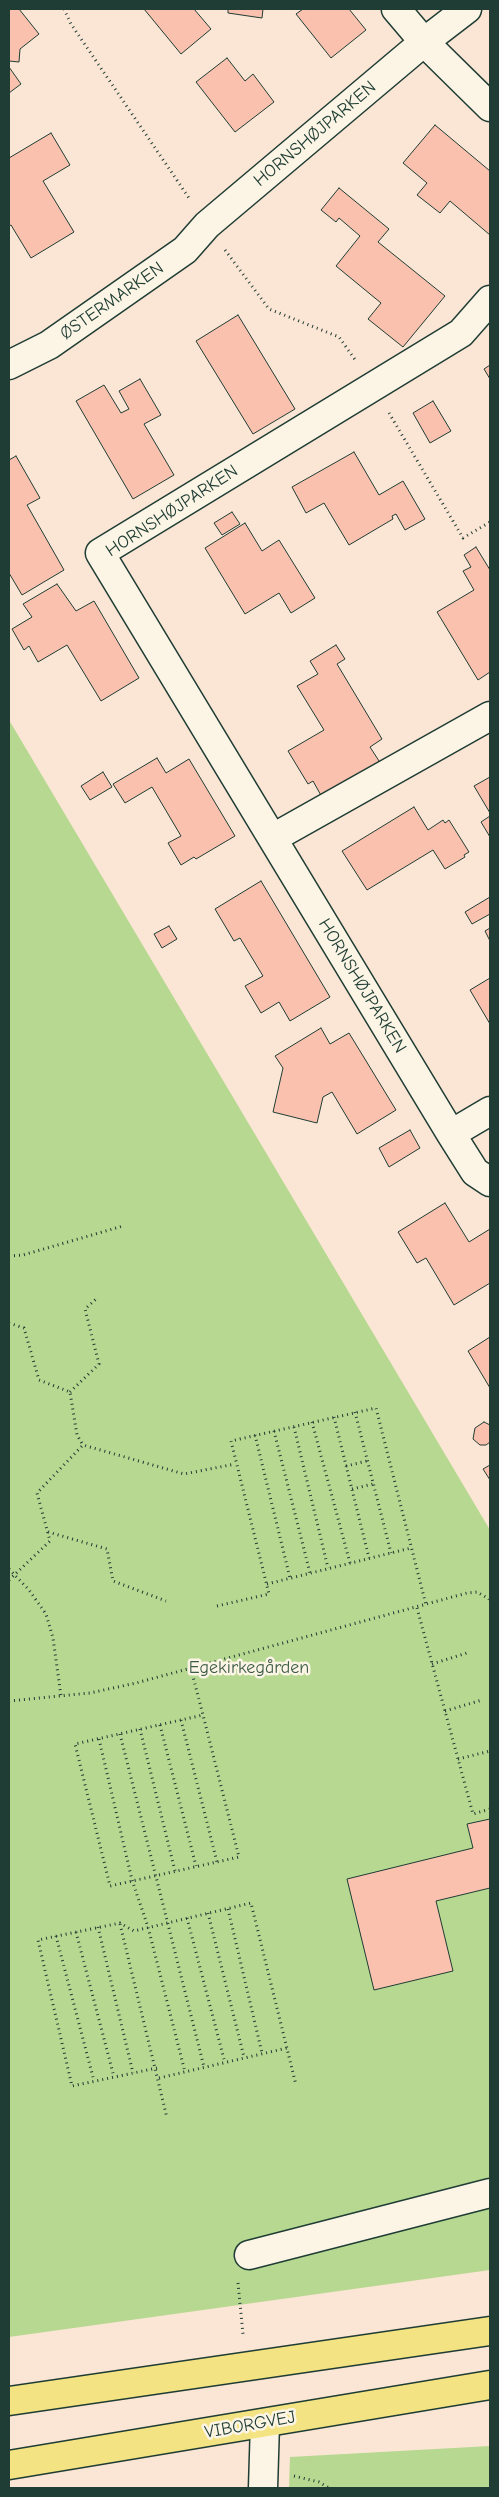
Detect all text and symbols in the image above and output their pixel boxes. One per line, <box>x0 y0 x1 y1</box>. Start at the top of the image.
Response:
street label: HORNSHØJPARKEN <box>249 77 381 191</box>
street label: ØSTERMARKEN <box>56 257 168 345</box>
street label: HORNSHØJPARKEN <box>102 460 242 562</box>
street label: HORNSHØJPARKEN <box>313 915 411 1057</box>
park label: Egekirkegården <box>189 1657 309 1679</box>
street label: VIBORGVEJ <box>203 2406 297 2444</box>

